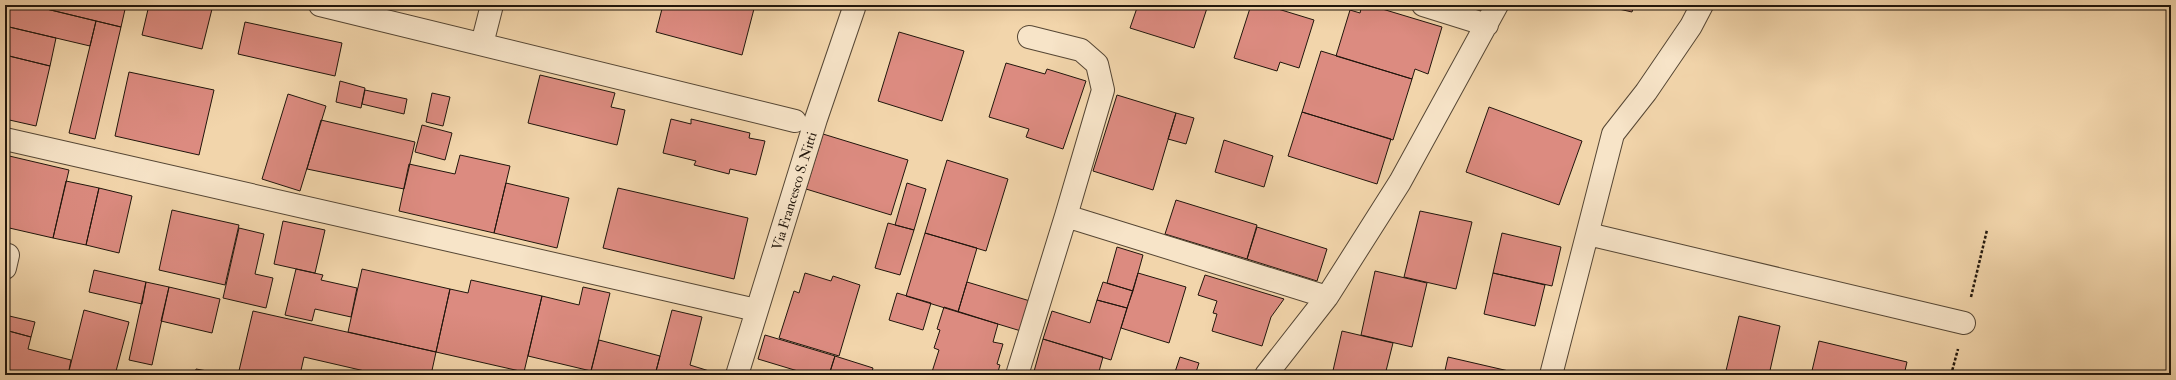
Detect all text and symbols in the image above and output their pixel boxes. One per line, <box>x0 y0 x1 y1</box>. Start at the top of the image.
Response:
street label: Via Francesco S. Nitti <box>768 130 821 252</box>

